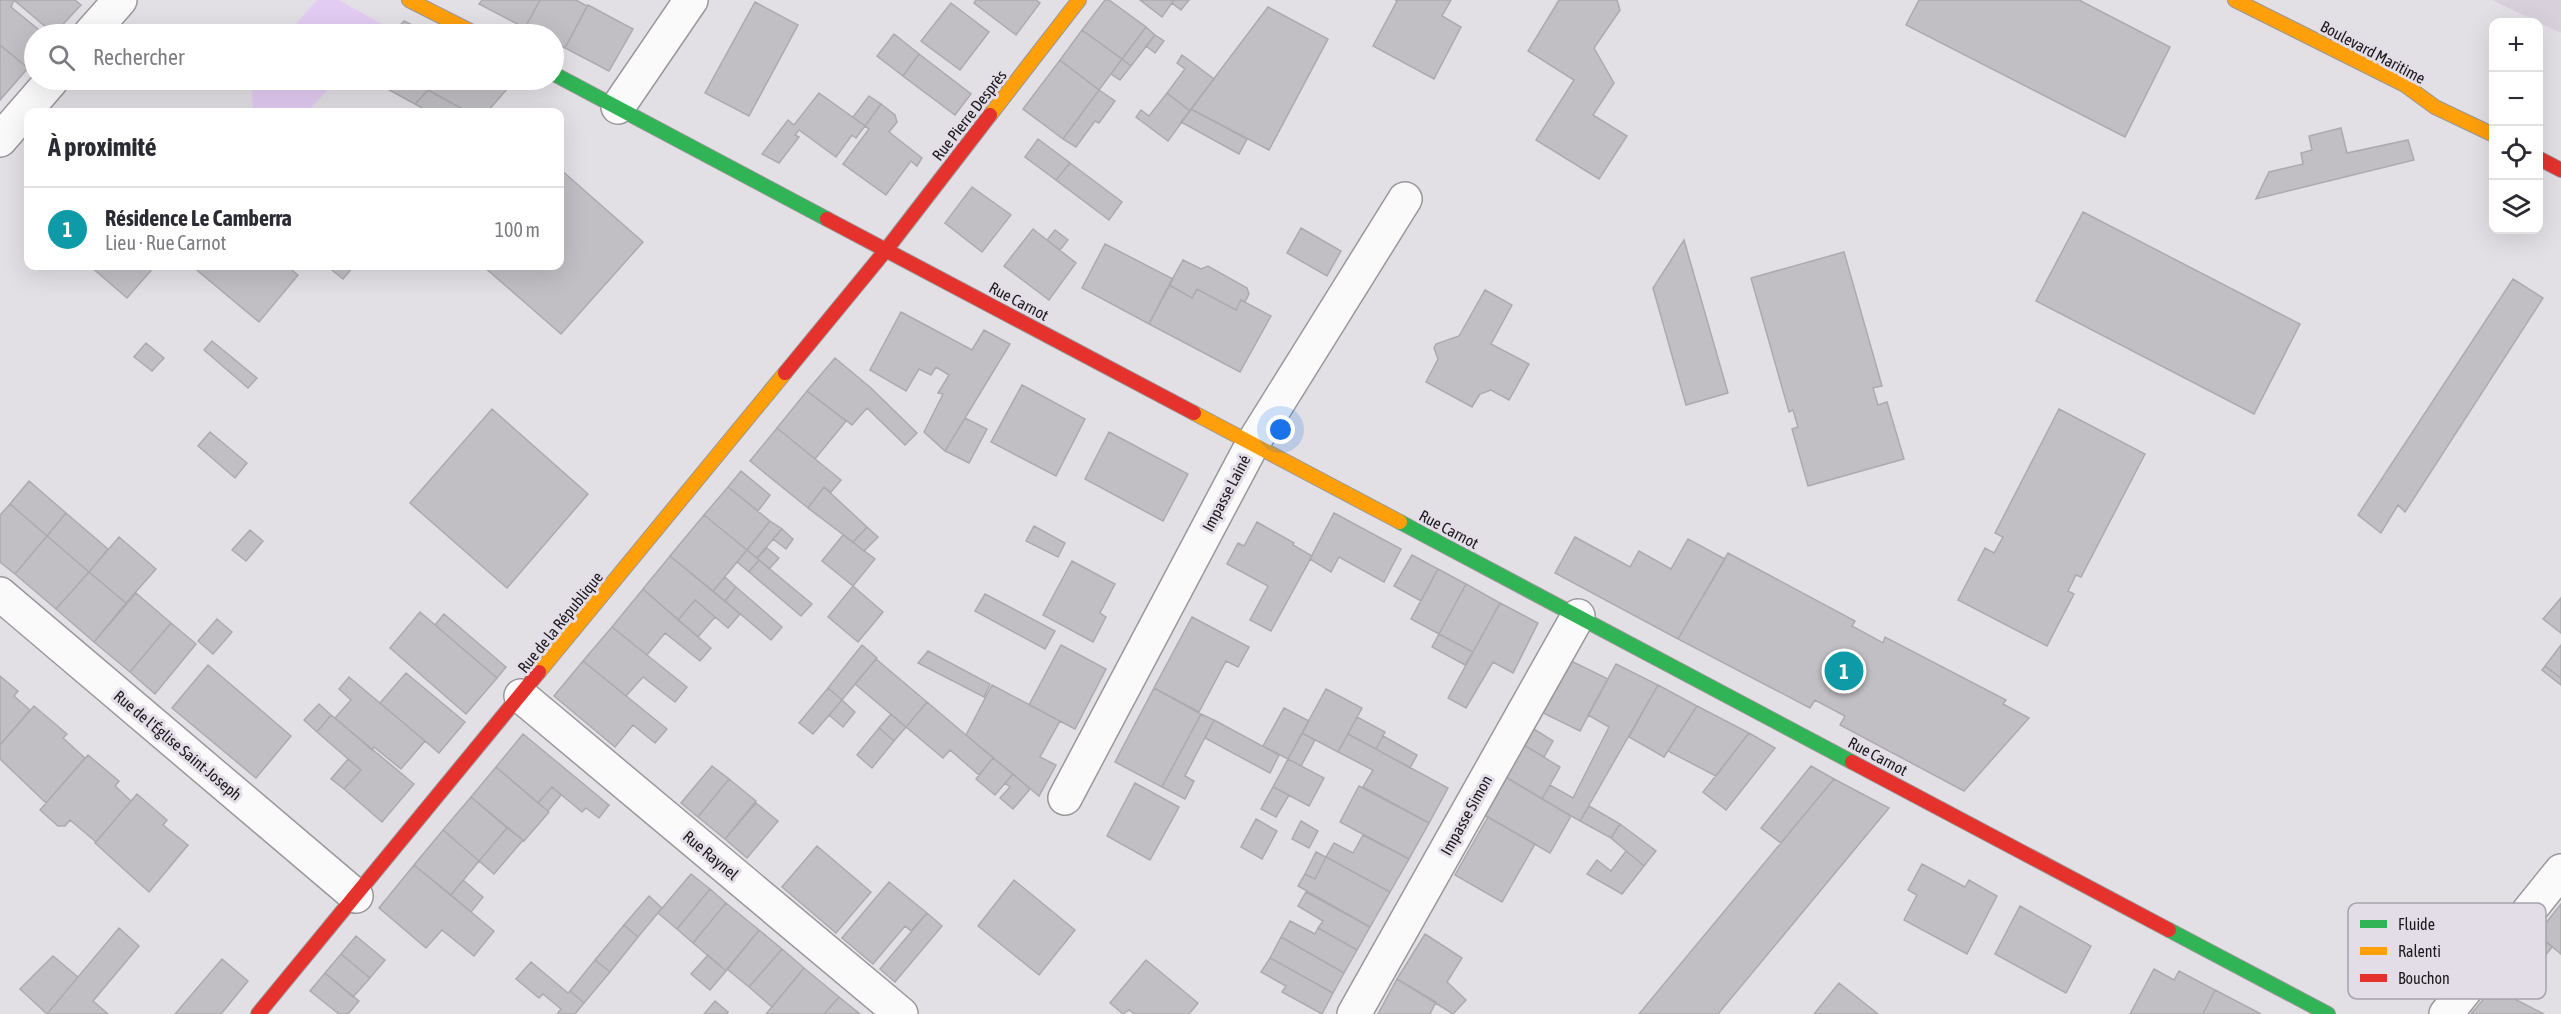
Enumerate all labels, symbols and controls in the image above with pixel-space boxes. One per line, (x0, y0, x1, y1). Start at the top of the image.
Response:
street label: Boulevard Maritime (2318, 17, 2428, 87)
map controls (2489, 18, 2543, 234)
button: + (2489, 18, 2543, 72)
search box (24, 24, 564, 90)
icon: search (45, 41, 78, 74)
text: Rechercher (93, 44, 184, 70)
street label: Rue Pierre Desprès (928, 66, 1011, 164)
button: − (2489, 72, 2543, 126)
button: locate (2489, 126, 2543, 180)
text: À proximité (48, 132, 156, 162)
button: layers (2489, 180, 2543, 234)
text: Résidence Le Camberra (105, 205, 292, 231)
text: 1 (63, 218, 72, 241)
text: 100 m (495, 218, 540, 241)
text: Lieu · Rue Carnot (105, 231, 226, 254)
street label: Rue Carnot (986, 278, 1052, 324)
your location (1266, 415, 1295, 444)
street label: Impasse Lainé (1198, 452, 1254, 535)
street label: Rue Carnot (1416, 506, 1482, 552)
street label: Rue de la République (514, 568, 607, 677)
pin: 1 (1824, 648, 1864, 694)
street label: Rue de l'Église Saint-Joseph (110, 686, 245, 804)
street label: Rue Carnot (1845, 733, 1911, 779)
street label: Impasse Simon (1437, 772, 1496, 859)
street label: Rue Raynel (679, 827, 743, 885)
legend (2348, 903, 2546, 999)
text: Fluide (2398, 915, 2435, 933)
text: Ralenti (2398, 942, 2441, 960)
text: Bouchon (2398, 969, 2450, 987)

